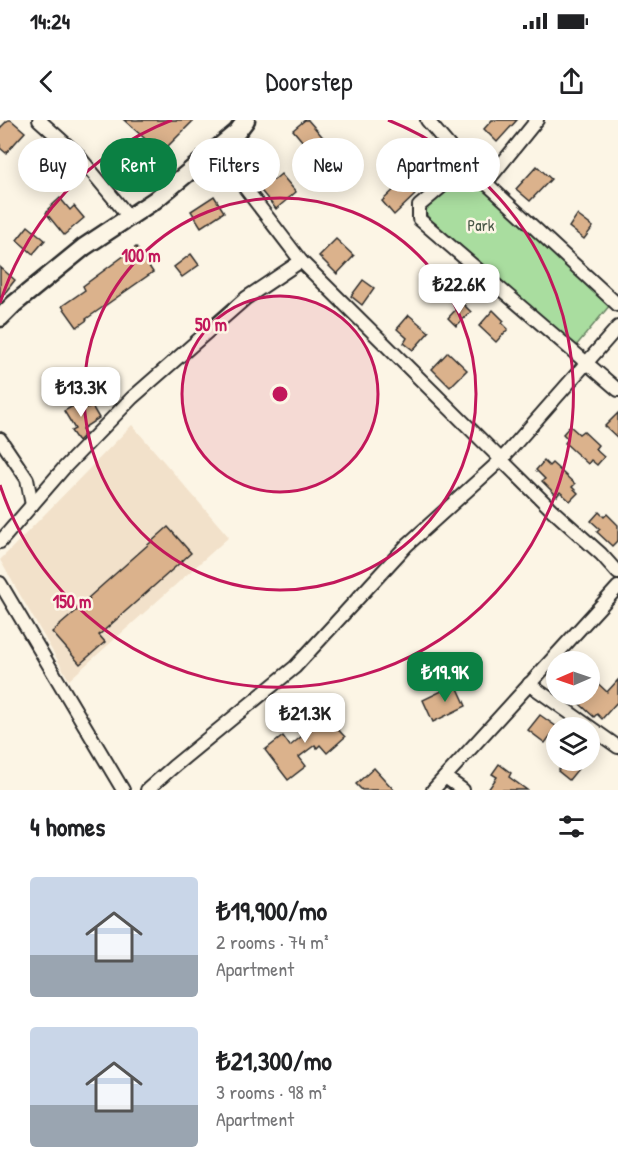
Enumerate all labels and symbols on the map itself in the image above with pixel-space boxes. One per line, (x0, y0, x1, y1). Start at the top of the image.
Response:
park label: Park (468, 214, 495, 236)
text: 100 m (121, 243, 161, 268)
pin: ₺22.6K (410, 264, 508, 315)
text: 50 m (195, 312, 227, 337)
pin: ₺13.3K (32, 367, 130, 418)
centre of rings (270, 384, 290, 404)
text: 150 m (53, 589, 91, 614)
north arrow (546, 651, 600, 705)
pin: ₺19.9K (396, 652, 494, 703)
pin: ₺21.3K (256, 693, 354, 744)

